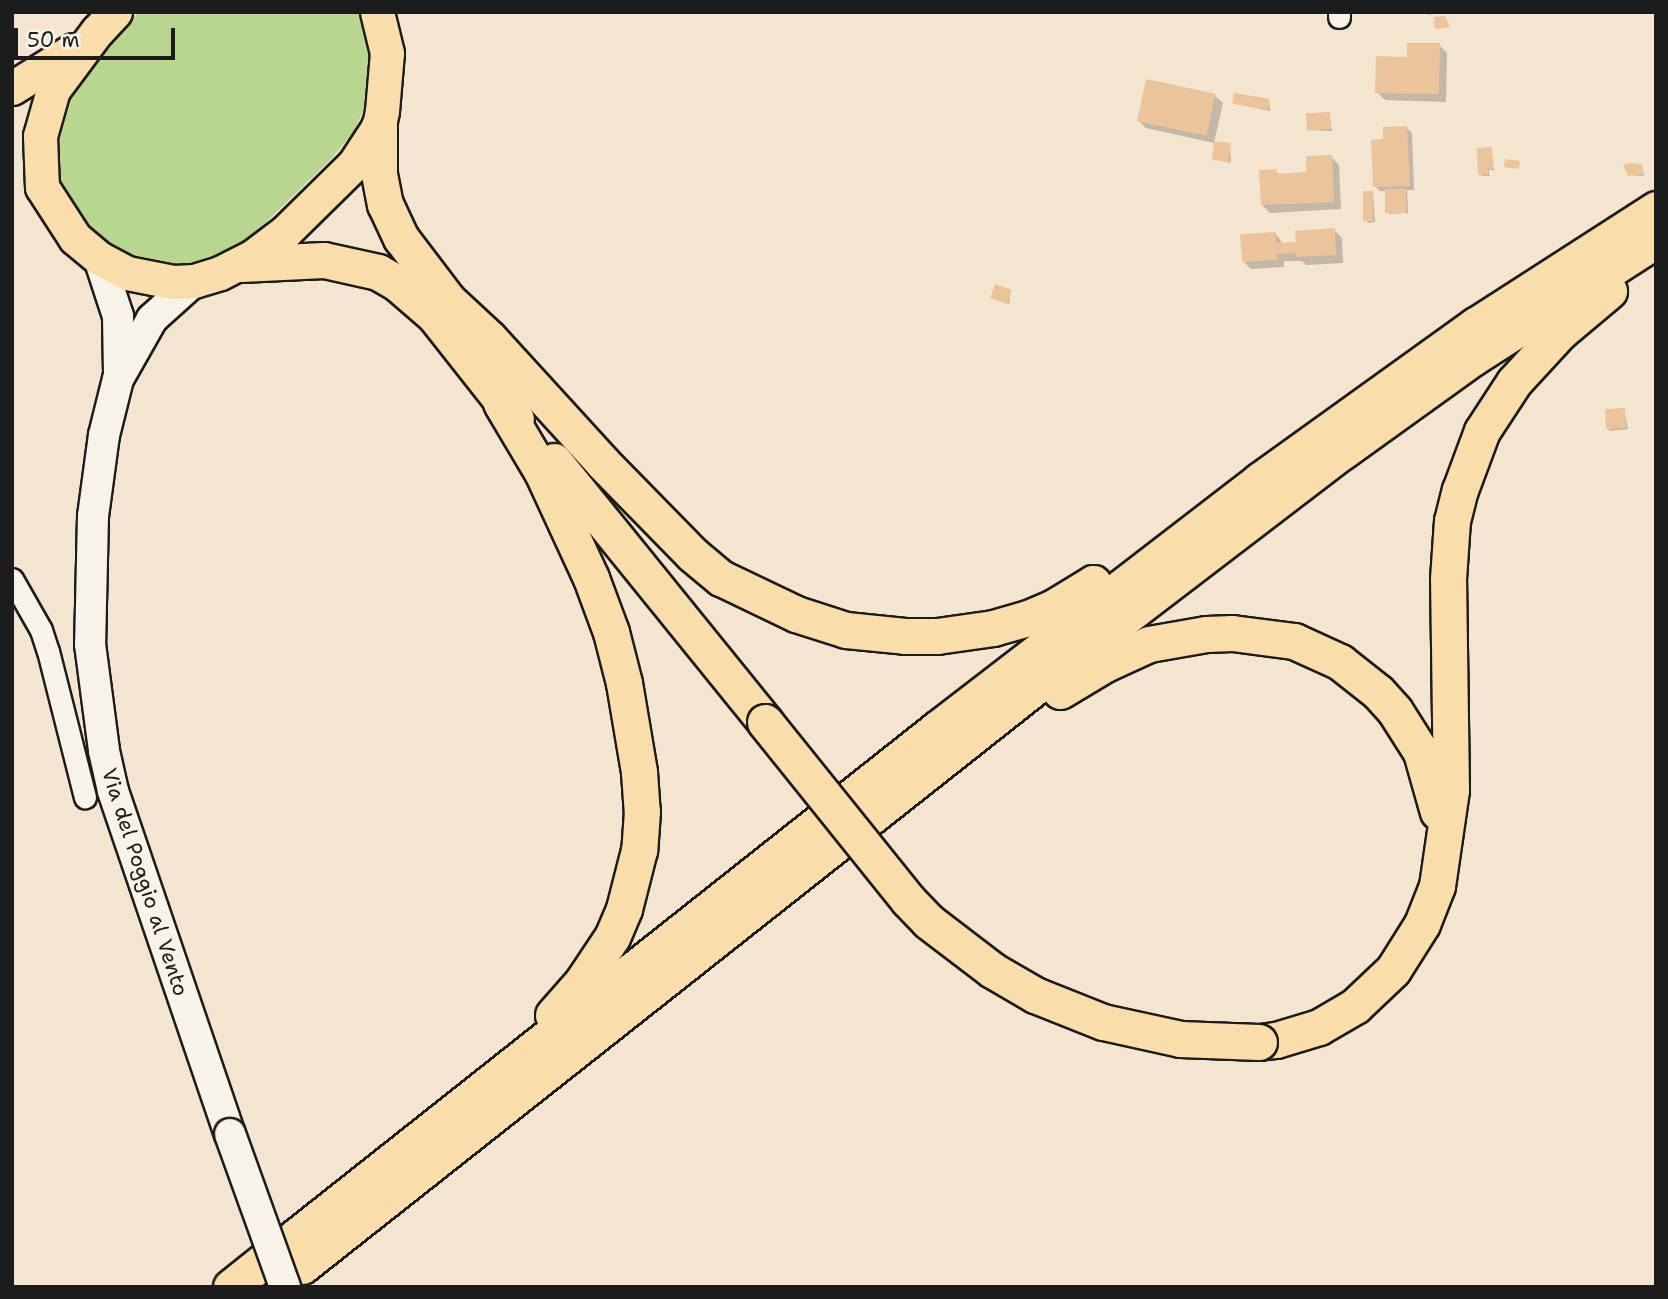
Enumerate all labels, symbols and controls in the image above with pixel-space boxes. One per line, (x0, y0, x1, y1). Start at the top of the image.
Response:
scale bar (18, 14, 178, 58)
text: 50 m (27, 26, 80, 54)
street label: Via del Poggio al Vento (96, 765, 194, 999)

